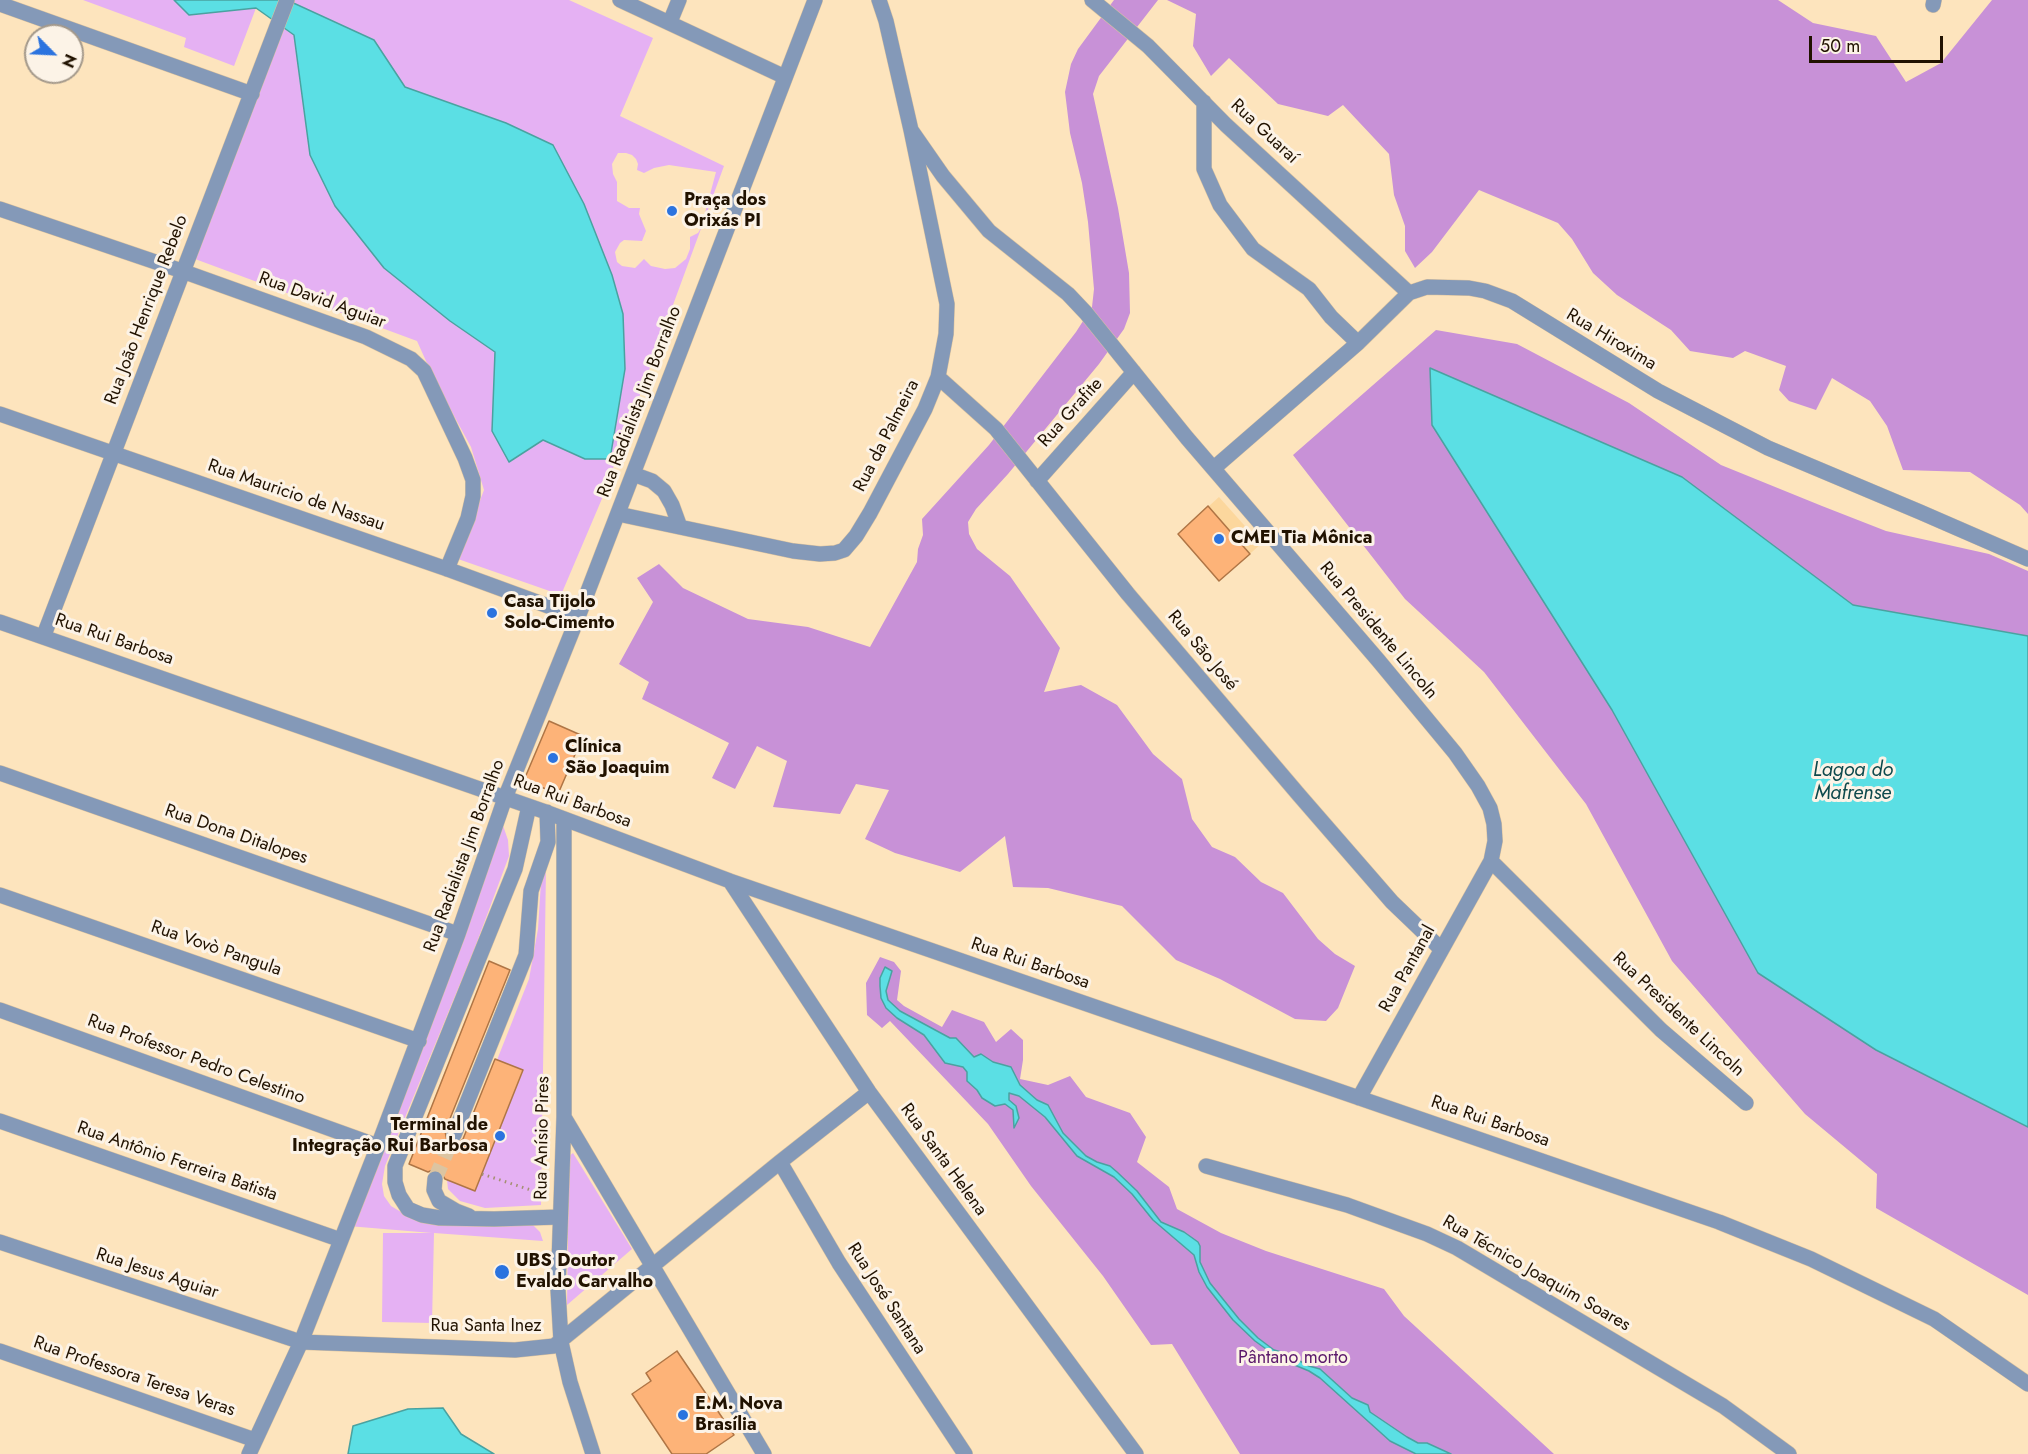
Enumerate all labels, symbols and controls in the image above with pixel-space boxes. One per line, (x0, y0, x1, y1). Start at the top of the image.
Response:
north arrow (24, 24, 84, 84)
scale bar (1812, 24, 1946, 62)
text: 50 m (1820, 33, 1860, 59)
text: N (56, 50, 82, 71)
street label: Rua Guaraí (1225, 95, 1303, 169)
place label: Praça dos Orixás PI (684, 190, 766, 232)
marker: Praça dos Orixás PI (665, 204, 679, 218)
street label: Rua João Henrique Rebelo (101, 212, 193, 408)
street label: Rua David Aguiar (255, 268, 389, 334)
street label: Rua Radialista Jim Borralho (594, 303, 686, 501)
street label: Rua Hiroxima (1562, 305, 1660, 375)
street label: Rua Grafite (1034, 374, 1108, 452)
street label: Rua da Palmeira (849, 376, 925, 496)
street label: Rua Mauricio de Nassau (205, 456, 387, 536)
place label: CMEI Tia Mônica (1231, 528, 1372, 550)
marker: CMEI Tia Mônica (1212, 532, 1226, 546)
street label: Rua Presidente Lincoln (1314, 558, 1442, 704)
place label: Casa Tijolo Solo-Cimento (504, 592, 615, 634)
marker: Casa Tijolo Solo-Cimento (485, 606, 499, 620)
street label: Rua São José (1162, 606, 1242, 696)
street label: Rua Rui Barbosa (52, 610, 176, 670)
place label: Clínica São Joaquim (565, 737, 670, 780)
marker: Clínica São Joaquim (546, 751, 560, 765)
street label: Rua Radialista Jim Borralho (420, 757, 510, 955)
water label: Lagoa do Mafrense (1813, 759, 1893, 806)
street label: Rua Rui Barbosa (510, 771, 634, 833)
street label: Rua Dona Ditalopes (162, 800, 310, 870)
street label: Rua Vovò Pangula (148, 917, 284, 981)
street label: Rua Pantanal (1375, 922, 1441, 1016)
street label: Rua Rui Barbosa (968, 934, 1092, 994)
street label: Rua Presidente Lincoln (1608, 948, 1748, 1082)
street label: Rua Professor Pedro Celestino (84, 1011, 308, 1109)
street label: Rua Anísio Pires (531, 1076, 555, 1200)
street label: Rua Rui Barbosa (1428, 1092, 1552, 1152)
street label: Rua Santa Helena (895, 1100, 991, 1220)
place label: Terminal de Integração Rui Barbosa (292, 1115, 488, 1158)
street label: Rua Antônio Ferreira Batista (74, 1118, 280, 1206)
marker: Terminal de Integração Rui Barbosa (493, 1129, 507, 1143)
street label: Rua Técnico Joaquim Soares (1438, 1211, 1634, 1337)
street label: Rua José Santana (842, 1239, 930, 1359)
street label: Rua Jesus Aguiar (93, 1244, 221, 1304)
place label: UBS Doutor Evaldo Carvalho (516, 1251, 653, 1294)
marker: UBS Doutor Evaldo Carvalho (493, 1263, 511, 1281)
street label: Rua Santa Inez (430, 1316, 542, 1338)
street label: Rua Professora Teresa Veras (30, 1332, 238, 1422)
park label: Pântano morto (1238, 1348, 1348, 1370)
place label: E.M. Nova Brasília (695, 1394, 783, 1436)
marker: E.M. Nova Brasília (676, 1408, 690, 1422)

